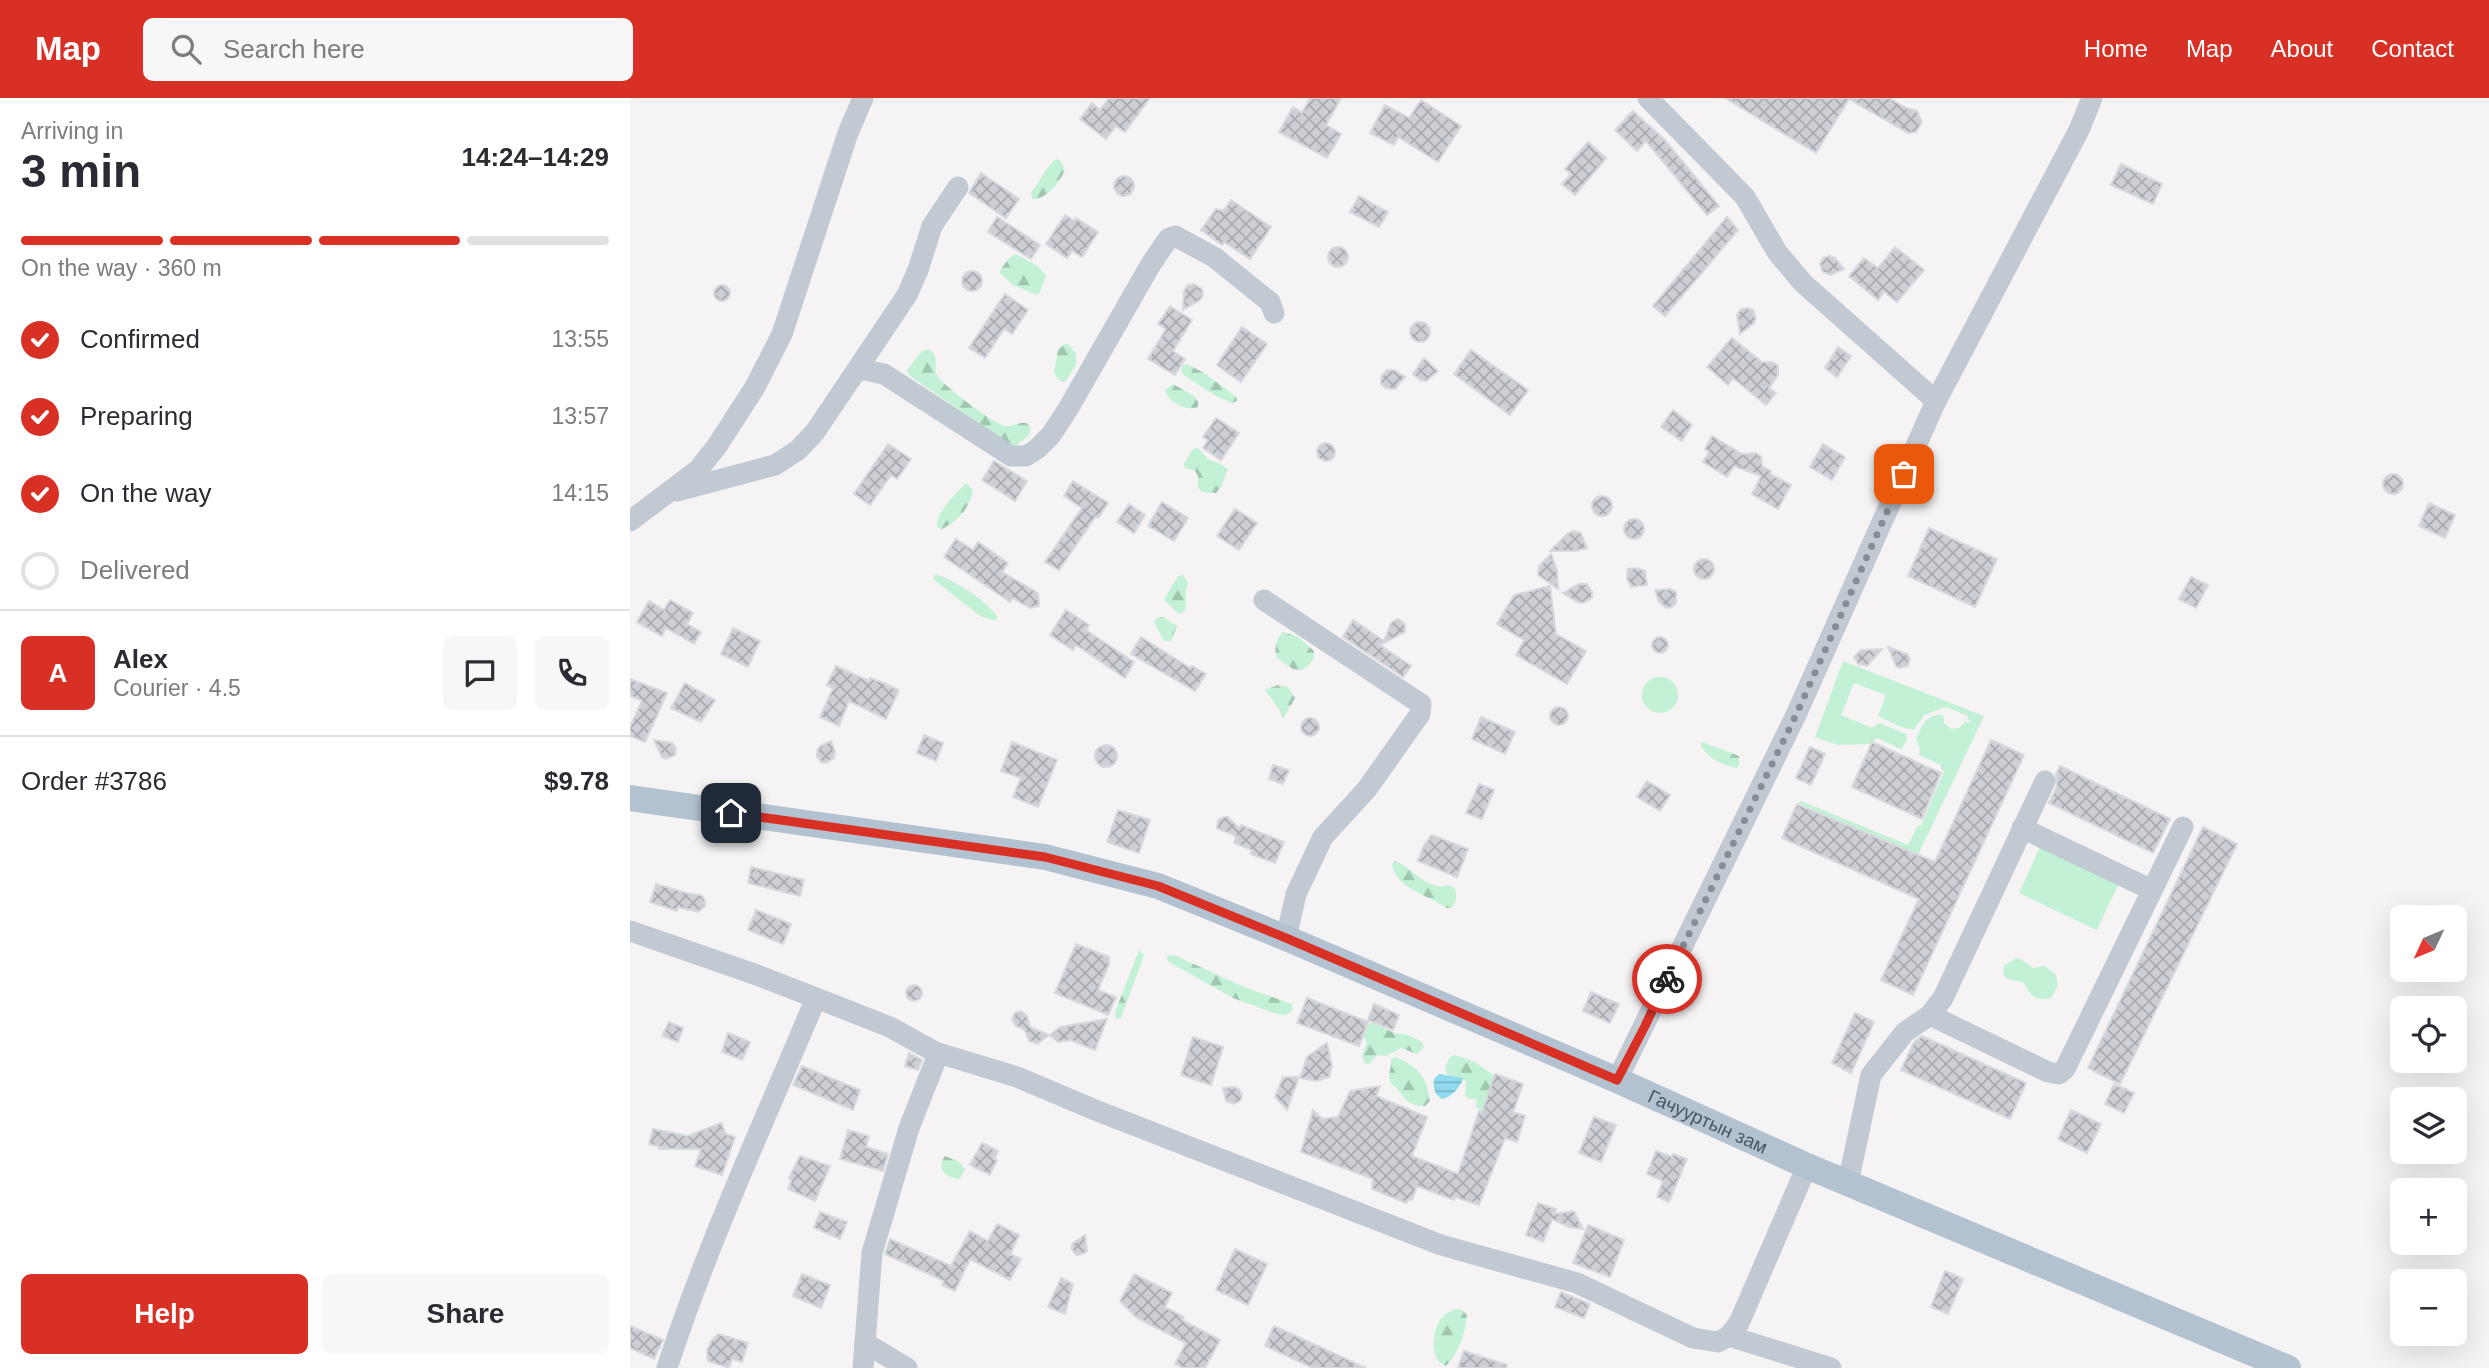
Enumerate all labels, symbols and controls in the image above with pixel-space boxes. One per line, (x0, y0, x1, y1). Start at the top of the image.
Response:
search box (143, 18, 633, 81)
text: Map (35, 30, 101, 67)
icon: search (167, 30, 205, 68)
text: Search here (223, 34, 365, 64)
text: Home (2084, 35, 2148, 62)
text: Map (2186, 35, 2233, 62)
text: About (2271, 35, 2333, 62)
text: Contact (2371, 35, 2454, 62)
text: Arriving in (21, 118, 123, 144)
text: 14:24–14:29 (462, 142, 609, 172)
text: 3 min (21, 145, 141, 197)
text: On the way · 360 m (21, 255, 222, 281)
icon: check (21, 321, 59, 359)
text: Confirmed (80, 324, 200, 354)
text: 13:55 (551, 326, 609, 352)
icon: check (21, 398, 59, 436)
text: Preparing (80, 401, 193, 431)
text: 13:57 (551, 403, 609, 429)
pin (1874, 444, 1934, 504)
icon: bag (1885, 455, 1923, 493)
icon: check (21, 475, 59, 513)
text: On the way (80, 478, 212, 508)
text: 14:15 (551, 480, 609, 506)
text: Delivered (80, 555, 190, 585)
button: chat (443, 636, 517, 710)
button: phone (535, 636, 609, 710)
text: Alex (113, 644, 168, 674)
text: A (49, 658, 67, 688)
text: Courier · 4.5 (113, 675, 241, 701)
text: Order #3786 (21, 766, 167, 796)
text: $9.78 (544, 766, 609, 796)
pin (701, 783, 761, 843)
icon: home (712, 794, 750, 832)
north arrow (2390, 905, 2468, 982)
map controls (2390, 905, 2467, 1346)
courier (1632, 944, 1702, 1014)
icon: bike (1648, 960, 1686, 998)
button: locate (2390, 996, 2467, 1073)
street label: Гачууртын зам (1645, 1085, 1771, 1157)
button: layers (2390, 1087, 2467, 1164)
button: + (2390, 1178, 2467, 1255)
button: − (2390, 1269, 2467, 1346)
button: Help (21, 1274, 308, 1354)
button: Share (322, 1274, 609, 1354)

